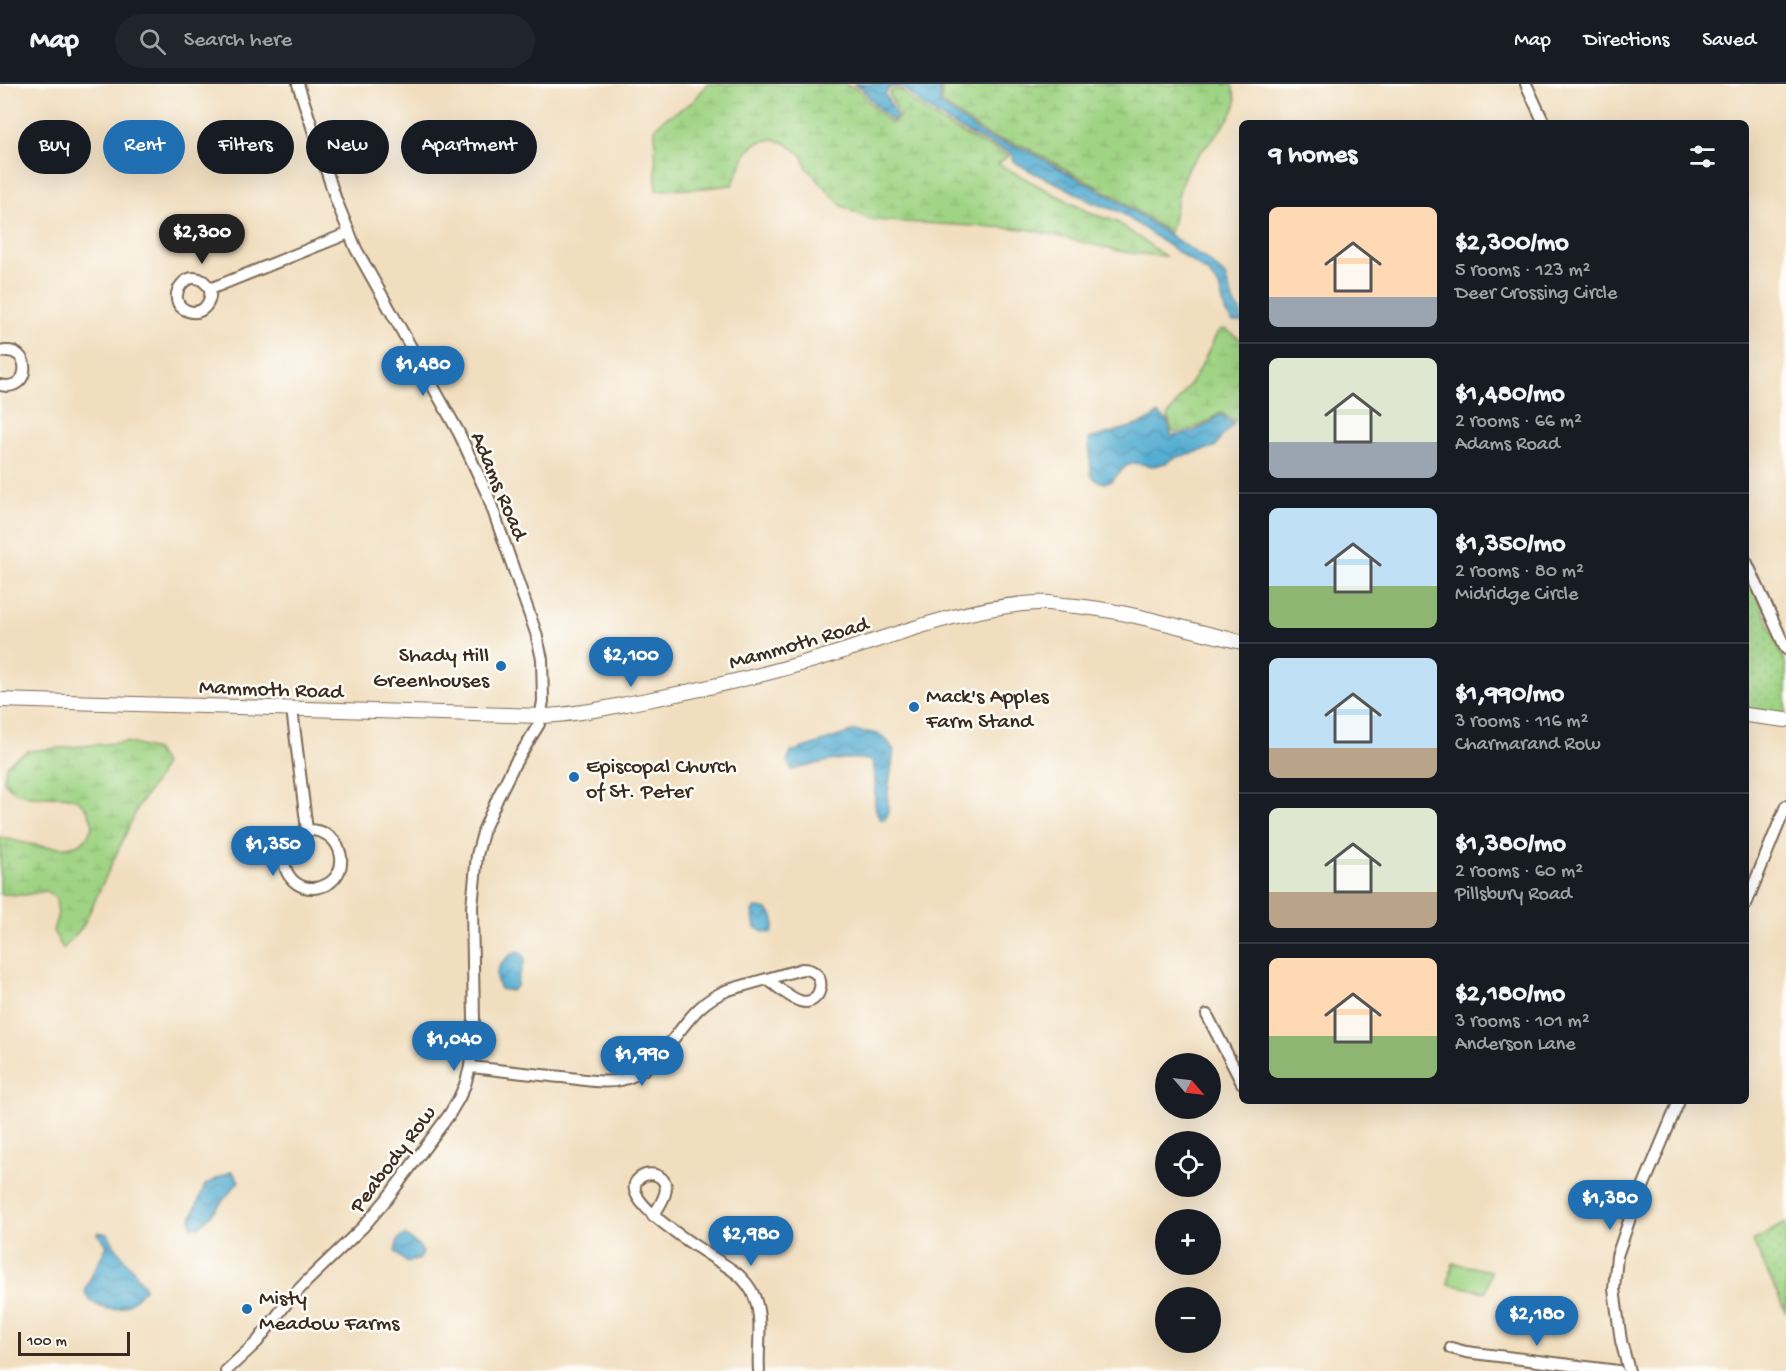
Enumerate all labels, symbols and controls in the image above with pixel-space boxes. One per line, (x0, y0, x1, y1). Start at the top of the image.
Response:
search box (115, 14, 535, 68)
text: Map (30, 25, 79, 58)
icon: search (136, 25, 169, 58)
text: Search here (184, 28, 292, 54)
text: Map (1514, 29, 1551, 54)
text: Directions (1584, 29, 1669, 54)
text: Saved (1702, 29, 1756, 54)
chip: Buy (18, 120, 91, 174)
chip: Rent (103, 120, 185, 174)
chip: Filters (197, 120, 294, 174)
chip: New (306, 120, 389, 174)
chip: Apartment (401, 120, 537, 174)
icon: filters (1686, 140, 1719, 173)
text: 9 homes (1269, 141, 1357, 172)
pin: $2,300 (153, 214, 251, 265)
text: $2,300 (173, 222, 231, 245)
text: $2,300/mo (1455, 229, 1569, 260)
icon: home (1317, 231, 1389, 303)
text: 5 rooms · 123 m² (1455, 260, 1591, 283)
text: Deer Crossing Circle (1455, 283, 1617, 306)
pin: $1,480 (374, 346, 472, 397)
text: $1,480 (395, 354, 451, 377)
text: $1,480/mo (1455, 380, 1565, 411)
icon: home (1317, 382, 1389, 454)
text: 2 rooms · 66 m² (1455, 411, 1582, 434)
street label: Adams Road (463, 429, 533, 547)
text: Adams Road (1455, 434, 1560, 457)
text: $1,350/mo (1455, 530, 1565, 561)
icon: home (1317, 532, 1389, 604)
text: 2 rooms · 80 m² (1455, 561, 1584, 584)
text: Midridge Circle (1455, 584, 1578, 607)
street label: Mammoth Road (726, 612, 874, 677)
pin: $2,100 (582, 637, 680, 688)
place label: Shady Hill Greenhouses (373, 644, 490, 695)
text: $2,100 (603, 645, 659, 668)
marker: Shady Hill Greenhouses (494, 659, 508, 673)
street label: Mammoth Road (198, 675, 345, 707)
text: $1,990/mo (1455, 680, 1564, 711)
icon: home (1317, 682, 1389, 754)
place label: Mack's Apples Farm Stand (925, 685, 1049, 736)
marker: Mack's Apples Farm Stand (907, 700, 921, 714)
text: 3 rooms · 116 m² (1455, 711, 1588, 734)
text: Charmarand Row (1455, 734, 1601, 757)
place label: Episcopal Church of St. Peter (586, 755, 737, 806)
marker: Episcopal Church of St. Peter (567, 770, 581, 784)
pin: $1,350 (224, 826, 322, 877)
text: $1,380/mo (1455, 830, 1566, 861)
icon: home (1317, 832, 1389, 904)
text: $1,350 (245, 834, 301, 857)
text: 2 rooms · 60 m² (1455, 861, 1583, 884)
text: Pillsbury Road (1455, 884, 1572, 907)
text: $2,180/mo (1455, 980, 1565, 1011)
icon: home (1317, 982, 1389, 1054)
text: 3 rooms · 101 m² (1455, 1011, 1590, 1034)
pin: $1,040 (405, 1021, 503, 1072)
text: $1,040 (426, 1029, 482, 1052)
text: Anderson Lane (1455, 1034, 1576, 1057)
pin: $1,990 (593, 1036, 691, 1087)
text: $1,990 (615, 1044, 669, 1067)
north arrow (1155, 1053, 1221, 1119)
map controls (1155, 1053, 1221, 1353)
street label: Peabody Row (345, 1102, 443, 1220)
button: locate (1155, 1131, 1221, 1197)
pin: $1,380 (1561, 1180, 1659, 1231)
text: $1,380 (1582, 1188, 1638, 1211)
button: + (1155, 1209, 1221, 1275)
pin: $2,980 (702, 1216, 800, 1267)
text: $2,980 (722, 1224, 780, 1247)
place label: Misty Meadow Farms (259, 1287, 400, 1338)
button: − (1155, 1287, 1221, 1353)
pin: $2,180 (1488, 1296, 1586, 1347)
marker: Misty Meadow Farms (240, 1302, 254, 1316)
text: $2,180 (1509, 1304, 1565, 1327)
scale bar (18, 1329, 130, 1356)
text: 100 m (27, 1333, 67, 1352)

